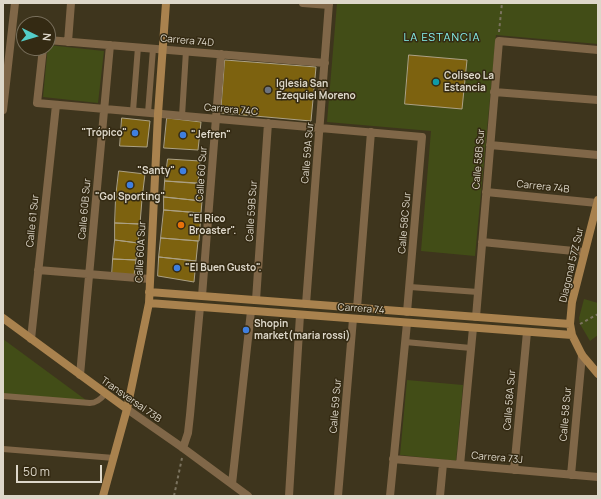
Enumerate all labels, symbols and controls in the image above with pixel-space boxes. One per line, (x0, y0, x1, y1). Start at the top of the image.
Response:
north arrow (16, 16, 56, 56)
district label: LA ESTANCIA (404, 31, 480, 45)
text: N (40, 32, 55, 42)
street label: Carrera 74D (160, 33, 214, 49)
place label: Coliseo La Estancia (444, 70, 494, 94)
marker: Coliseo La Estancia (431, 77, 441, 87)
place label: Iglesia San Ezequiel Moreno (276, 78, 356, 102)
marker: Iglesia San Ezequiel Moreno (263, 85, 273, 95)
street label: Carrera 74C (203, 102, 259, 118)
street label: Calle 59A Sur (299, 122, 317, 184)
place label: "Trópico" (82, 127, 127, 139)
marker: "Trópico" (130, 128, 140, 138)
street label: Calle 58B Sur (470, 128, 488, 190)
place label: "Jefren" (191, 129, 231, 141)
marker: "Jefren" (178, 130, 188, 140)
street label: Calle 60 Sur (194, 146, 210, 202)
place label: "Santy" (137, 165, 175, 177)
marker: "Santy" (178, 166, 188, 176)
street label: Calle 60B Sur (76, 178, 94, 240)
street label: Carrera 74B (516, 178, 570, 196)
marker: "Gol Sporting" (125, 180, 135, 190)
street label: Calle 59B Sur (244, 180, 260, 242)
place label: "Gol Sporting" (95, 191, 165, 203)
street label: Calle 58C Sur (396, 192, 414, 254)
street label: Calle 61 Sur (24, 194, 42, 248)
place label: "El Rico Broaster". (189, 213, 236, 236)
marker: "El Rico Broaster". (176, 220, 186, 230)
street label: Calle 60A Sur (133, 221, 149, 283)
street label: Diagonal 57Z Sur (558, 226, 586, 304)
place label: "El Buen Gusto". (185, 262, 262, 274)
marker: "El Buen Gusto". (172, 263, 182, 273)
street label: Carrera 74 (337, 301, 385, 317)
place label: Shopin market(maria rossi) (254, 318, 350, 342)
marker: Shopin market(maria rossi) (241, 325, 251, 335)
street label: Calle 58A Sur (501, 369, 519, 431)
street label: Transversal 73B (98, 375, 164, 425)
street label: Calle 59 Sur (328, 378, 344, 434)
street label: Calle 58 Sur (558, 386, 574, 442)
street label: Carrera 73J (471, 450, 523, 466)
scale bar (18, 457, 104, 483)
text: 50 m (23, 463, 50, 480)

